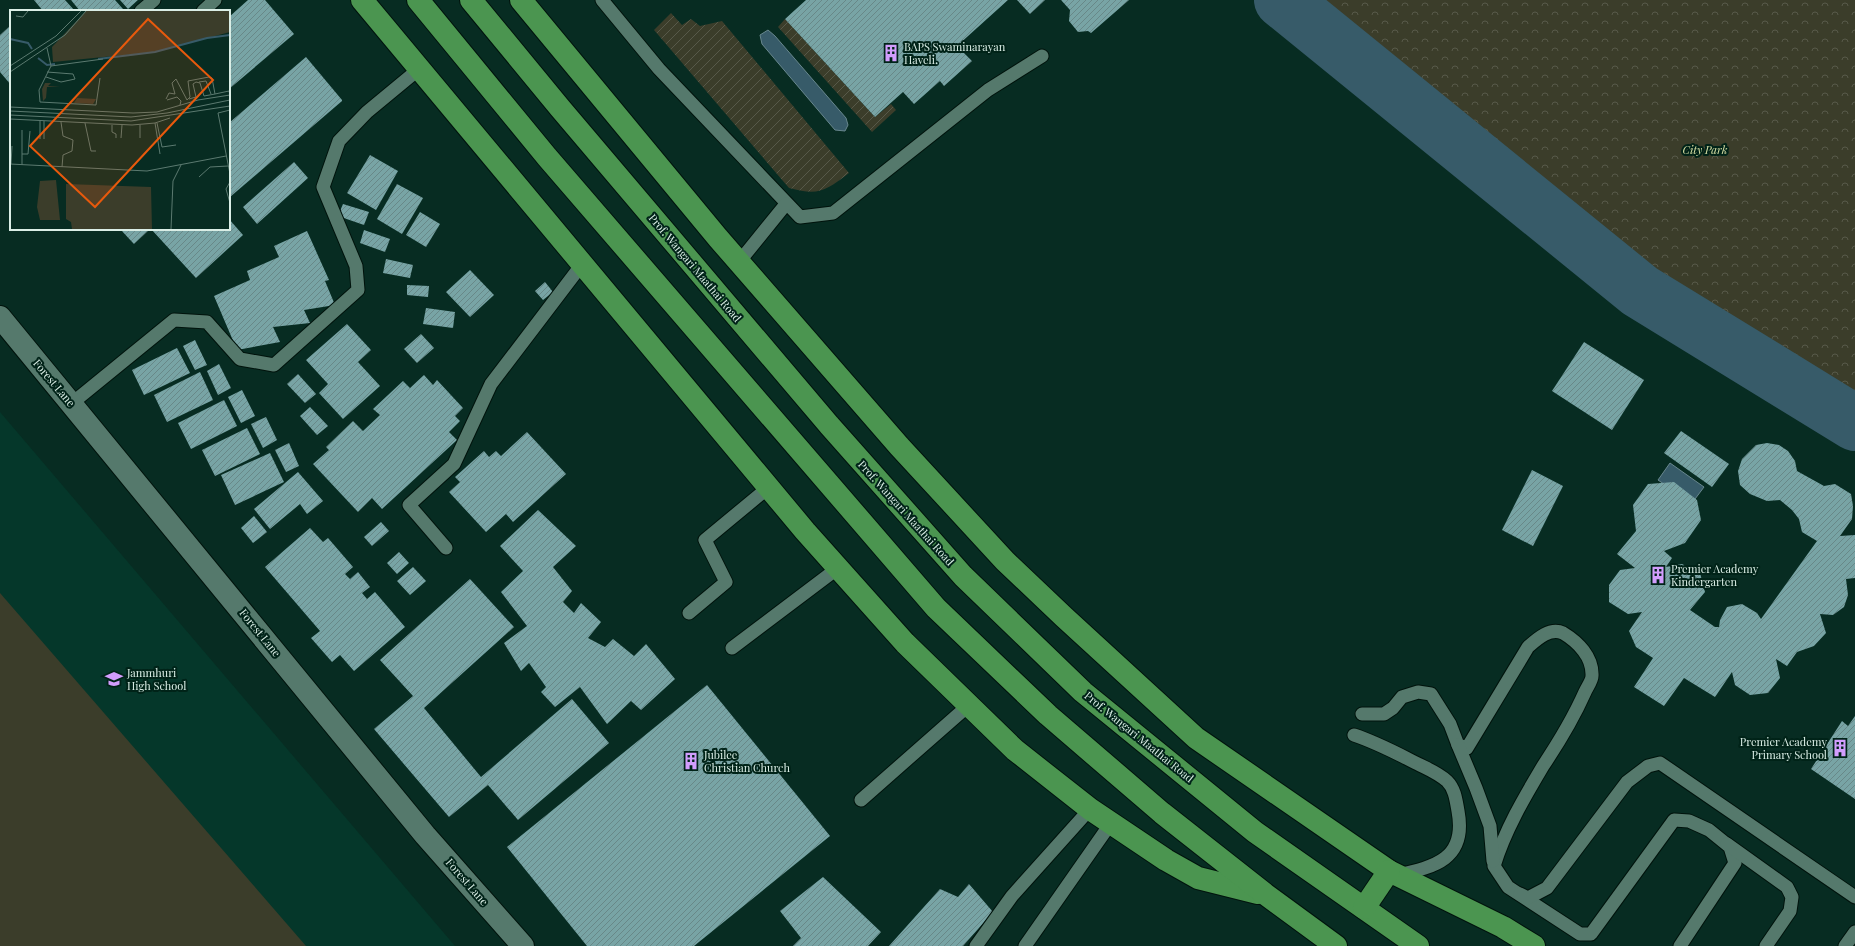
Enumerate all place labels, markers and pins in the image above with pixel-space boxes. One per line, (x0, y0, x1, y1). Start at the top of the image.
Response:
place label: BAPS Swaminarayan Haveli. (904, 39, 1006, 67)
building icon: BAPS Swaminarayan Haveli. (881, 43, 901, 63)
place label: Premier Academy Kindergarten (1671, 561, 1759, 589)
building icon: Premier Academy Kindergarten (1648, 565, 1668, 585)
place label: Jammhuri High School (126, 665, 186, 693)
school or university icon: Jammhuri High School (104, 669, 124, 689)
place label: Premier Academy Primary School (1740, 734, 1827, 762)
building icon: Premier Academy Primary School (1830, 738, 1850, 758)
place label: Jubilee Christian Church (703, 747, 790, 775)
building icon: Jubilee Christian Church (681, 751, 701, 771)

